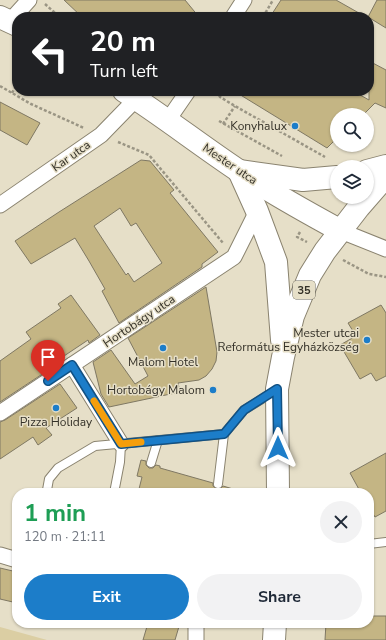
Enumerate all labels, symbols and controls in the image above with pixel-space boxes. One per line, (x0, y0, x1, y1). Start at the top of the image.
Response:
text: 20 m (90, 23, 156, 61)
icon: left (24, 28, 76, 80)
text: Turn left (90, 59, 158, 83)
map controls (330, 108, 374, 204)
button: search (330, 108, 374, 152)
place label: Konyhalux (230, 118, 288, 134)
marker: Konyhalux (290, 121, 300, 131)
street label: Kar utca (48, 137, 94, 175)
street label: Mester utca (199, 140, 261, 188)
button: layers (330, 160, 374, 204)
road number: 35 (293, 281, 315, 299)
street label: Hortobágy utca (100, 291, 178, 351)
place label: Mester utcai Református Egyházközség (218, 325, 359, 355)
marker: Mester utcai Református Egyházközség (362, 335, 372, 345)
pin (31, 340, 65, 381)
marker: Malom Hotel (158, 343, 168, 353)
icon: arrive (37, 346, 59, 368)
place label: Malom Hotel (128, 354, 198, 370)
place label: Hortobágy Malom (107, 382, 205, 398)
marker: Hortobágy Malom (208, 385, 218, 395)
marker: Pizza Holiday (51, 403, 61, 413)
place label: Pizza Holiday (20, 414, 93, 430)
position arrow (257, 427, 299, 469)
text: 1 min (24, 497, 86, 529)
button: close (320, 501, 362, 543)
text: 120 m · 21:11 (24, 528, 106, 546)
button: Exit (24, 574, 189, 620)
button: Share (197, 574, 362, 620)

